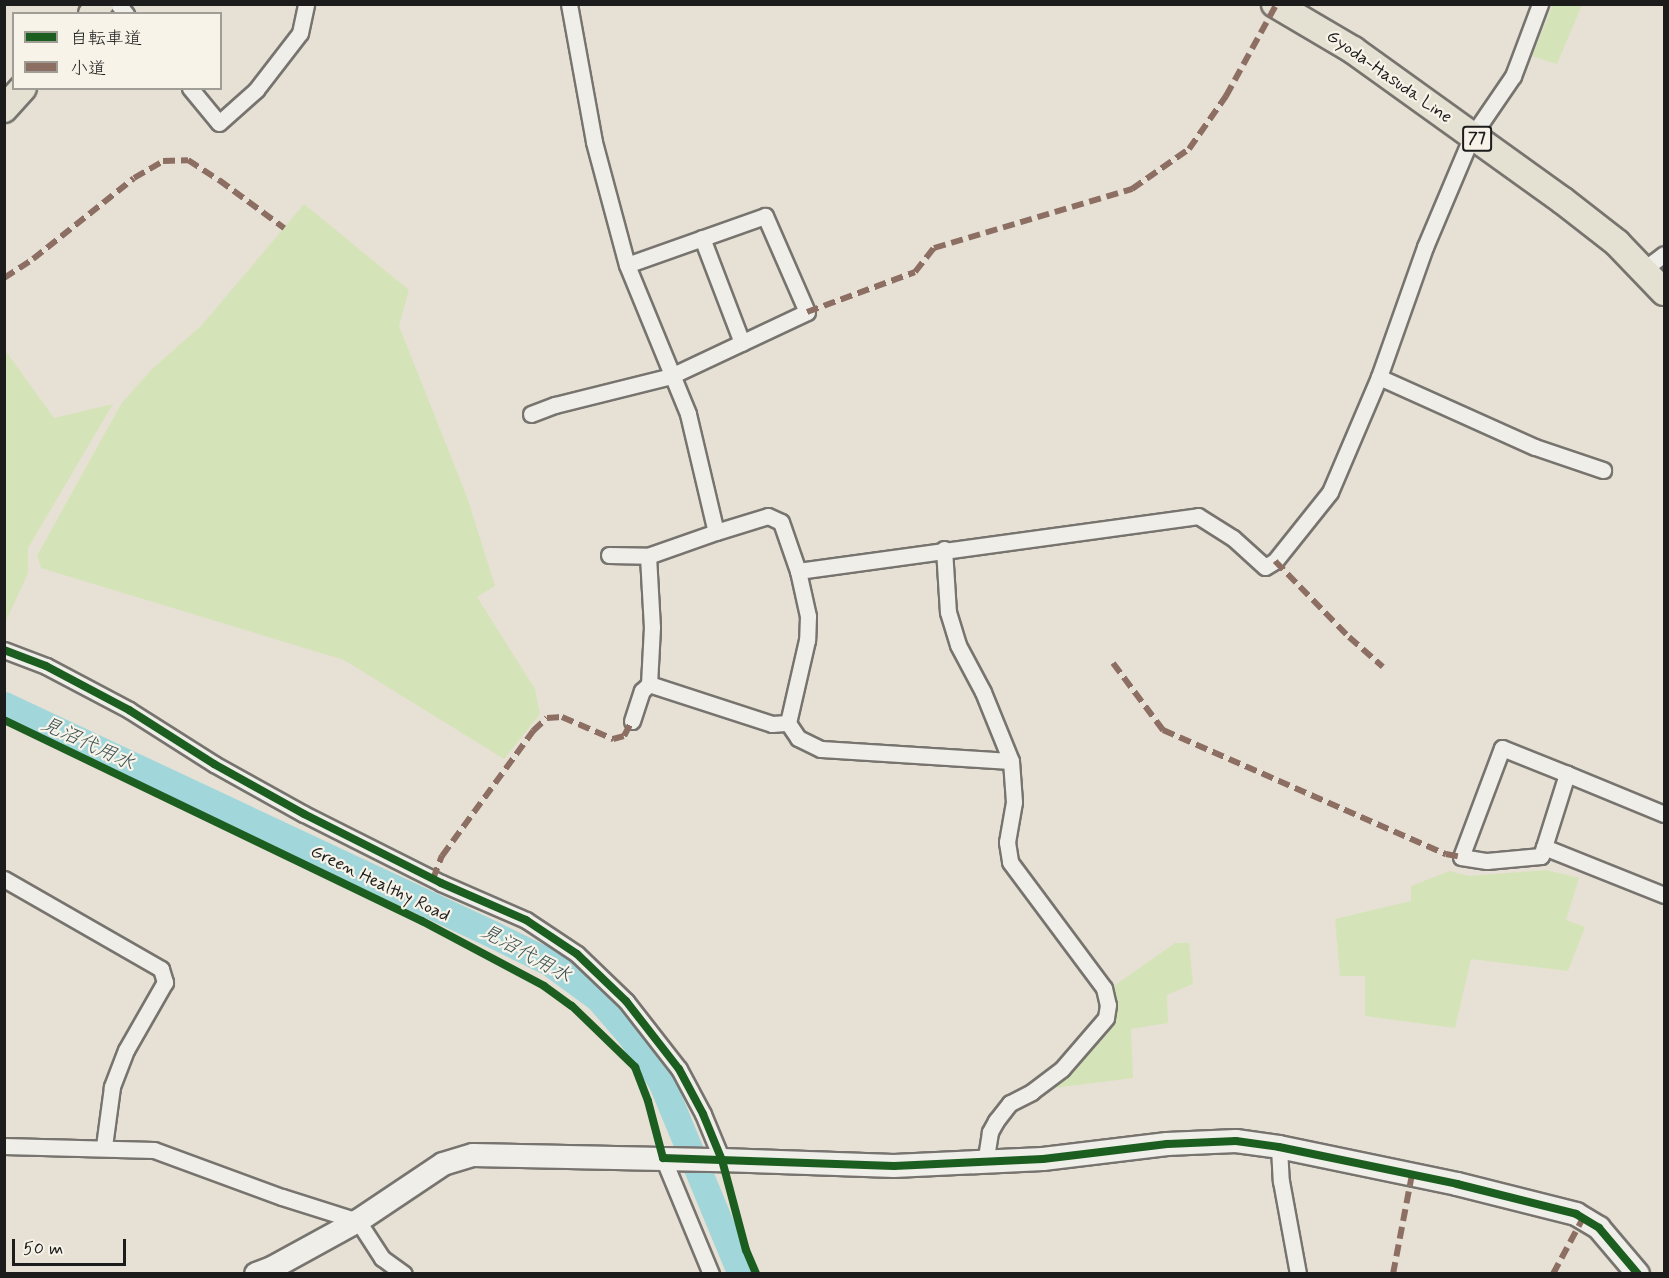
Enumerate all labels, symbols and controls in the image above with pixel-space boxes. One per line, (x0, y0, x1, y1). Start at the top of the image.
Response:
legend (12, 12, 222, 90)
street label: Gyoda-Hasuda Line (1322, 25, 1456, 129)
text: 自転車道 (70, 27, 142, 51)
text: 小道 (70, 57, 106, 81)
road number: 77 (1462, 126, 1492, 152)
water label: 見沼代用水 (38, 712, 138, 776)
street label: Green Healthy Road (307, 841, 453, 927)
water label: 見沼代用水 (476, 919, 576, 989)
scale bar (15, 1227, 129, 1265)
text: 50 m (23, 1237, 63, 1261)

